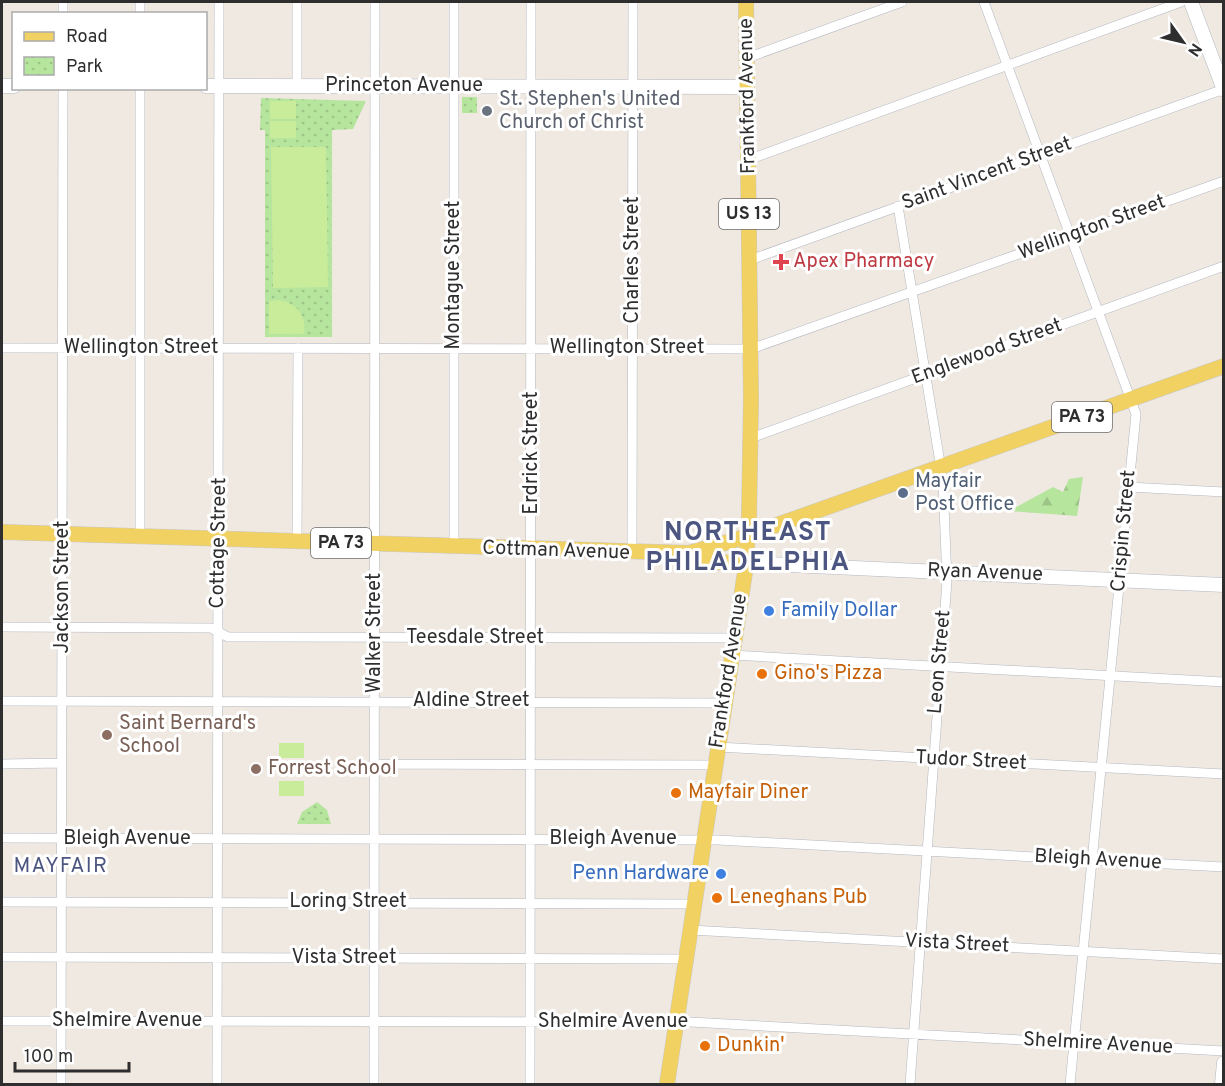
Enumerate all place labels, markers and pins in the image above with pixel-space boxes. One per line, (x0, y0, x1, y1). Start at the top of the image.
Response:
place label: St. Stephen's United Church of Christ (499, 87, 681, 136)
marker: St. Stephen's United Church of Christ (480, 104, 494, 118)
place label: Apex Pharmacy (793, 249, 934, 275)
marker: Apex Pharmacy (774, 255, 788, 269)
place label: Mayfair Post Office (915, 469, 1014, 518)
marker: Mayfair Post Office (896, 486, 910, 500)
place label: Family Dollar (781, 598, 898, 624)
marker: Family Dollar (762, 604, 776, 618)
place label: Gino's Pizza (774, 661, 882, 687)
marker: Gino's Pizza (755, 667, 769, 681)
place label: Saint Bernard's School (119, 711, 256, 760)
marker: Saint Bernard's School (100, 728, 114, 742)
place label: Forrest School (268, 756, 397, 782)
marker: Forrest School (249, 762, 263, 776)
place label: Mayfair Diner (688, 780, 808, 806)
marker: Mayfair Diner (669, 786, 683, 800)
place label: Penn Hardware (572, 861, 709, 887)
marker: Penn Hardware (714, 867, 728, 881)
place label: Leneghans Pub (729, 885, 867, 911)
marker: Leneghans Pub (710, 891, 724, 905)
place label: Dunkin' (717, 1033, 785, 1059)
marker: Dunkin' (698, 1039, 712, 1053)

